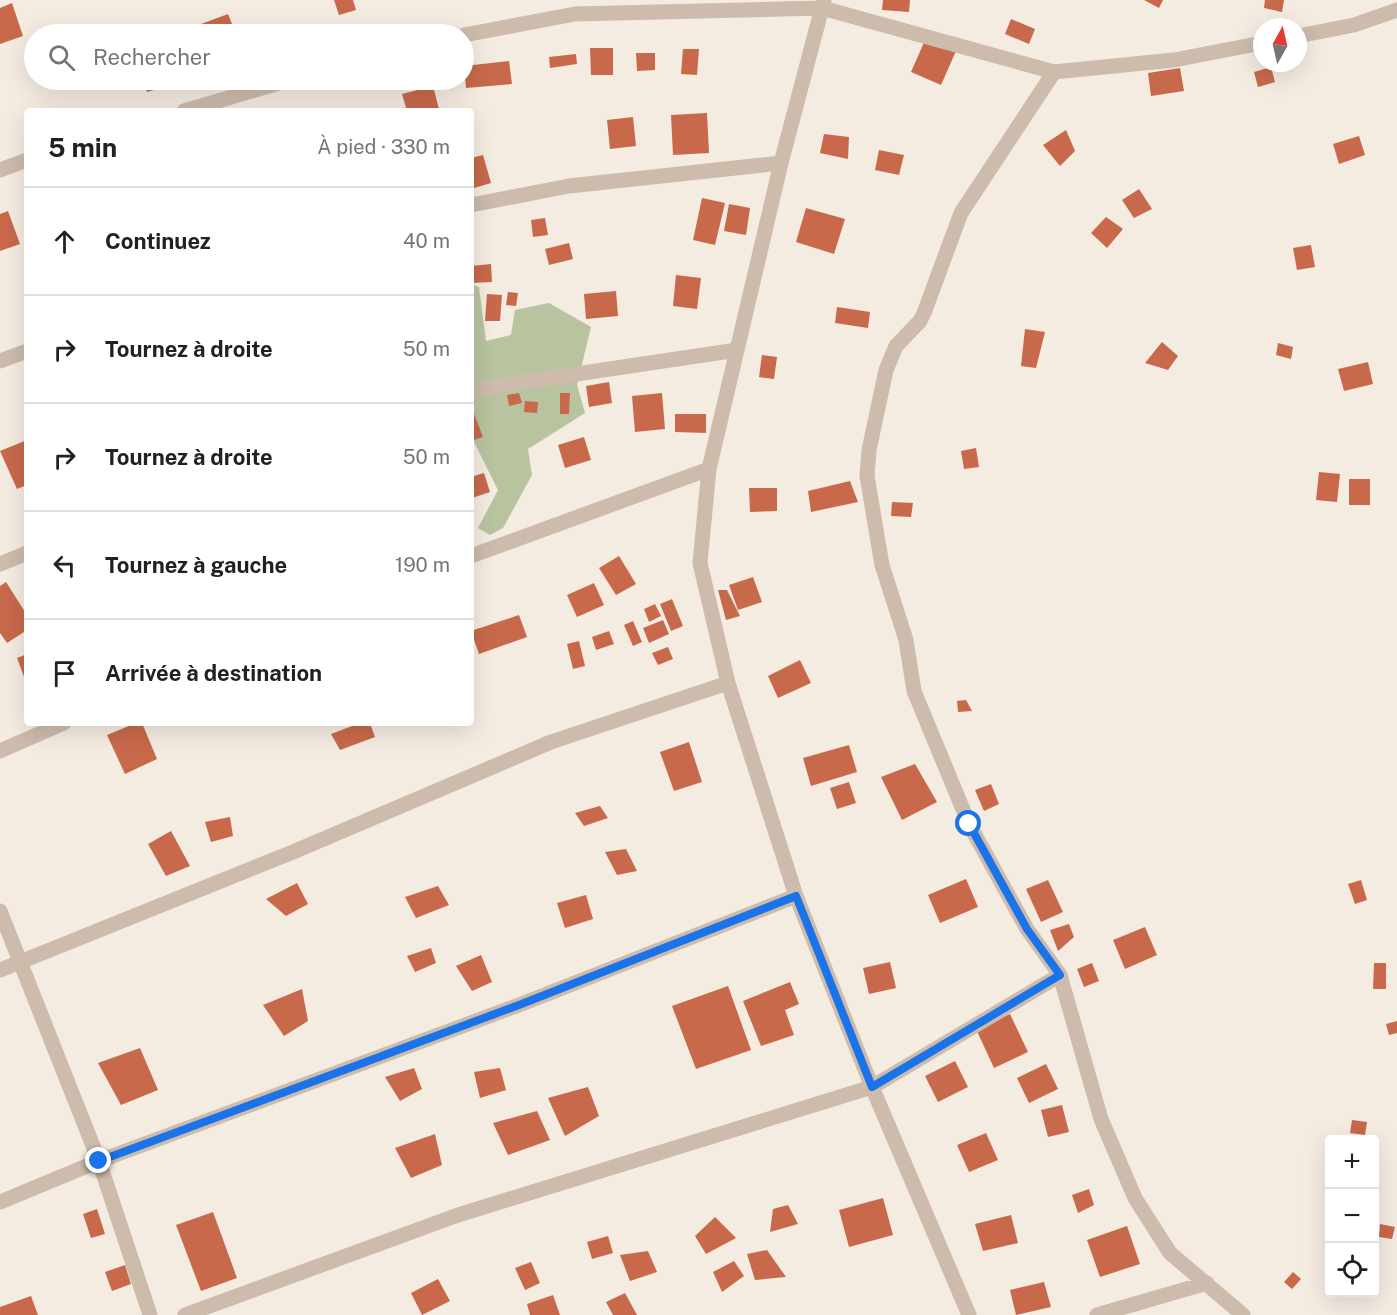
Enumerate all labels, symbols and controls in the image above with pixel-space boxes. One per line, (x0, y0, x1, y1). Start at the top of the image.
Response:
north arrow (1253, 18, 1307, 72)
search box (24, 24, 474, 90)
icon: search (45, 41, 78, 74)
text: Rechercher (93, 44, 211, 70)
text: 5 min (48, 132, 117, 163)
text: À pied · 330 m (317, 135, 450, 159)
icon: ahead (48, 225, 81, 258)
text: Continuez (105, 228, 211, 254)
text: 40 m (403, 229, 450, 253)
icon: right (48, 333, 81, 366)
text: Tournez à droite (105, 336, 273, 362)
text: 50 m (403, 337, 450, 361)
icon: right (48, 441, 81, 474)
text: Tournez à droite (105, 444, 273, 470)
text: 50 m (403, 445, 450, 469)
icon: left (48, 549, 81, 582)
text: Tournez à gauche (105, 552, 287, 578)
text: 190 m (395, 553, 450, 577)
icon: arrive (48, 657, 81, 690)
text: Arrivée à destination (105, 660, 322, 686)
route start (955, 810, 981, 836)
map controls (1325, 1135, 1379, 1297)
button: + (1325, 1135, 1379, 1189)
route end (85, 1147, 111, 1173)
button: − (1325, 1189, 1379, 1243)
button: locate (1325, 1243, 1379, 1297)

